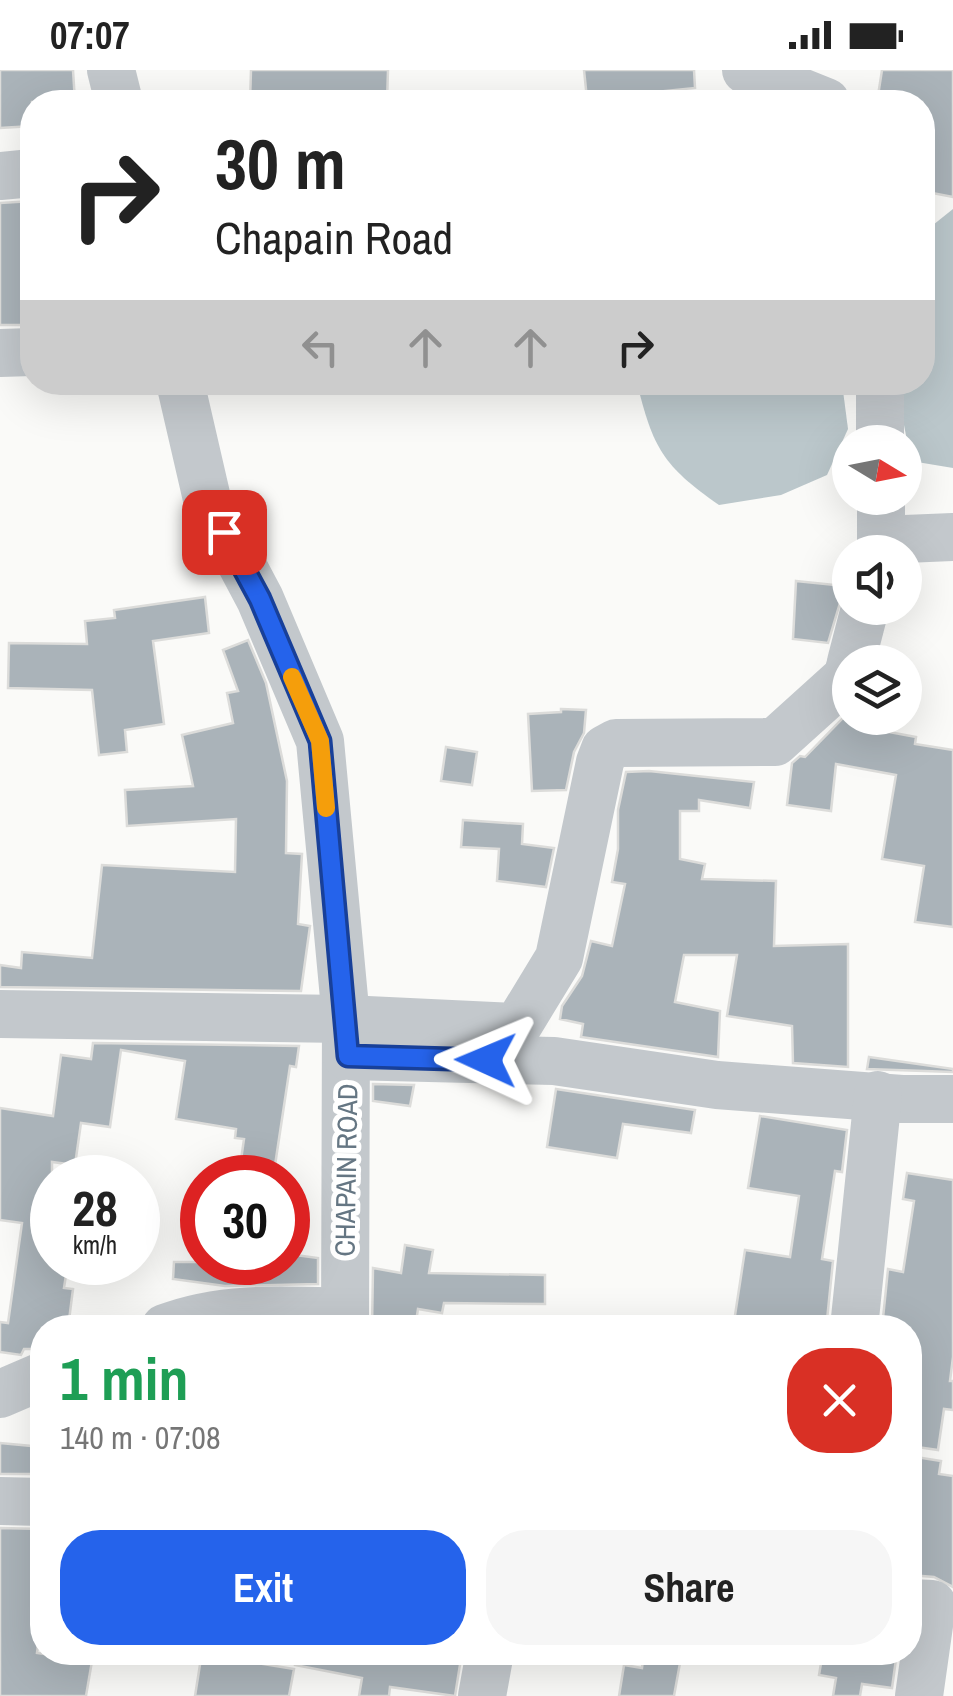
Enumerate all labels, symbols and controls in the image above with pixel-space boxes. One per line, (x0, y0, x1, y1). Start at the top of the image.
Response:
text: 07:07 (50, 10, 130, 61)
text: 30 m (215, 117, 346, 211)
icon: right (50, 130, 180, 260)
text: Chapain Road (215, 207, 453, 268)
icon: left (293, 320, 348, 375)
icon: ahead (398, 320, 453, 375)
icon: ahead (503, 320, 558, 375)
icon: right (608, 320, 663, 375)
north arrow (832, 425, 922, 515)
map controls (832, 425, 922, 735)
pin (182, 490, 267, 575)
icon: arrive (197, 505, 252, 560)
button: sound (832, 535, 922, 625)
button: layers (832, 645, 922, 735)
position arrow (434, 1008, 538, 1112)
street label: CHAPAIN ROAD (325, 1083, 367, 1257)
speed limit sign: 30 (180, 1155, 310, 1285)
text: 28 (72, 1174, 118, 1242)
text: km/h (73, 1228, 117, 1262)
text: 1 min (60, 1338, 189, 1419)
button: close (787, 1348, 892, 1453)
text: 140 m · 07:08 (60, 1416, 220, 1459)
button: Exit (60, 1530, 466, 1645)
button: Share (486, 1530, 892, 1645)

